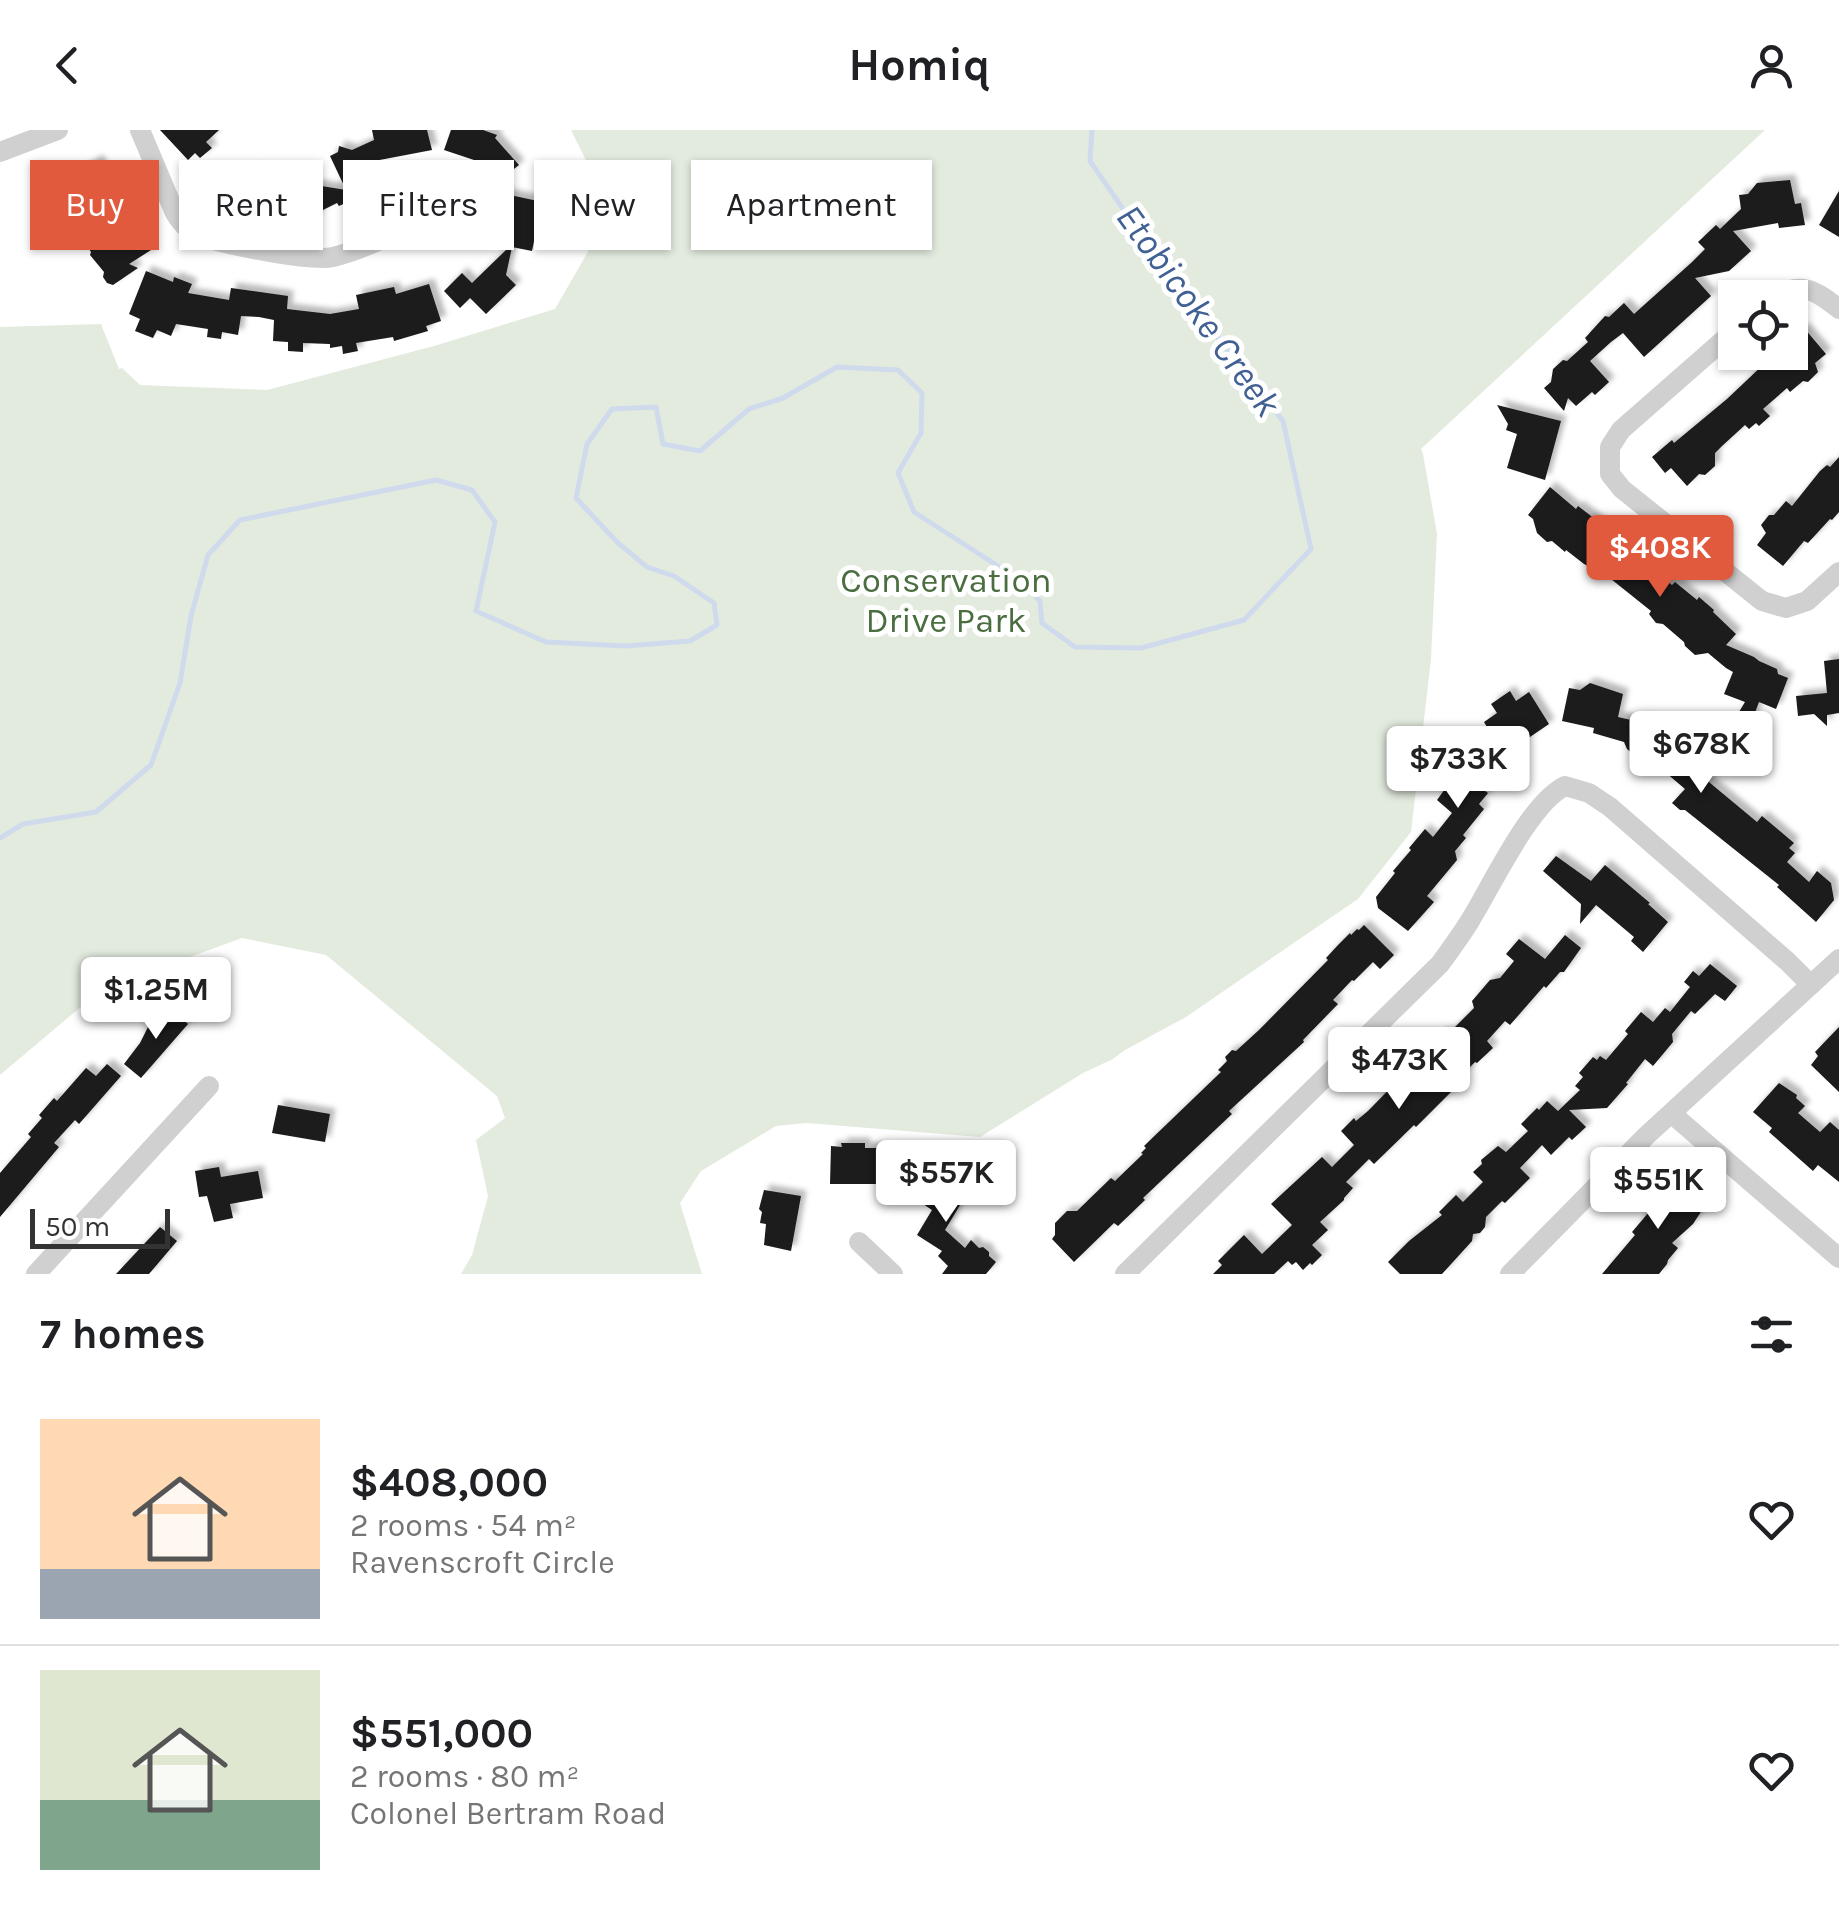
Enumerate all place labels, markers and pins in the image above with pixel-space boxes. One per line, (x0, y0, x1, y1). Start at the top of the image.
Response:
pin: $408K (1590, 515, 1730, 600)
pin: $678K (1631, 711, 1771, 796)
pin: $733K (1388, 726, 1528, 811)
pin: $1.25M (75, 957, 237, 1042)
pin: $473K (1329, 1027, 1469, 1112)
pin: $557K (876, 1140, 1016, 1225)
pin: $551K (1588, 1147, 1728, 1232)

